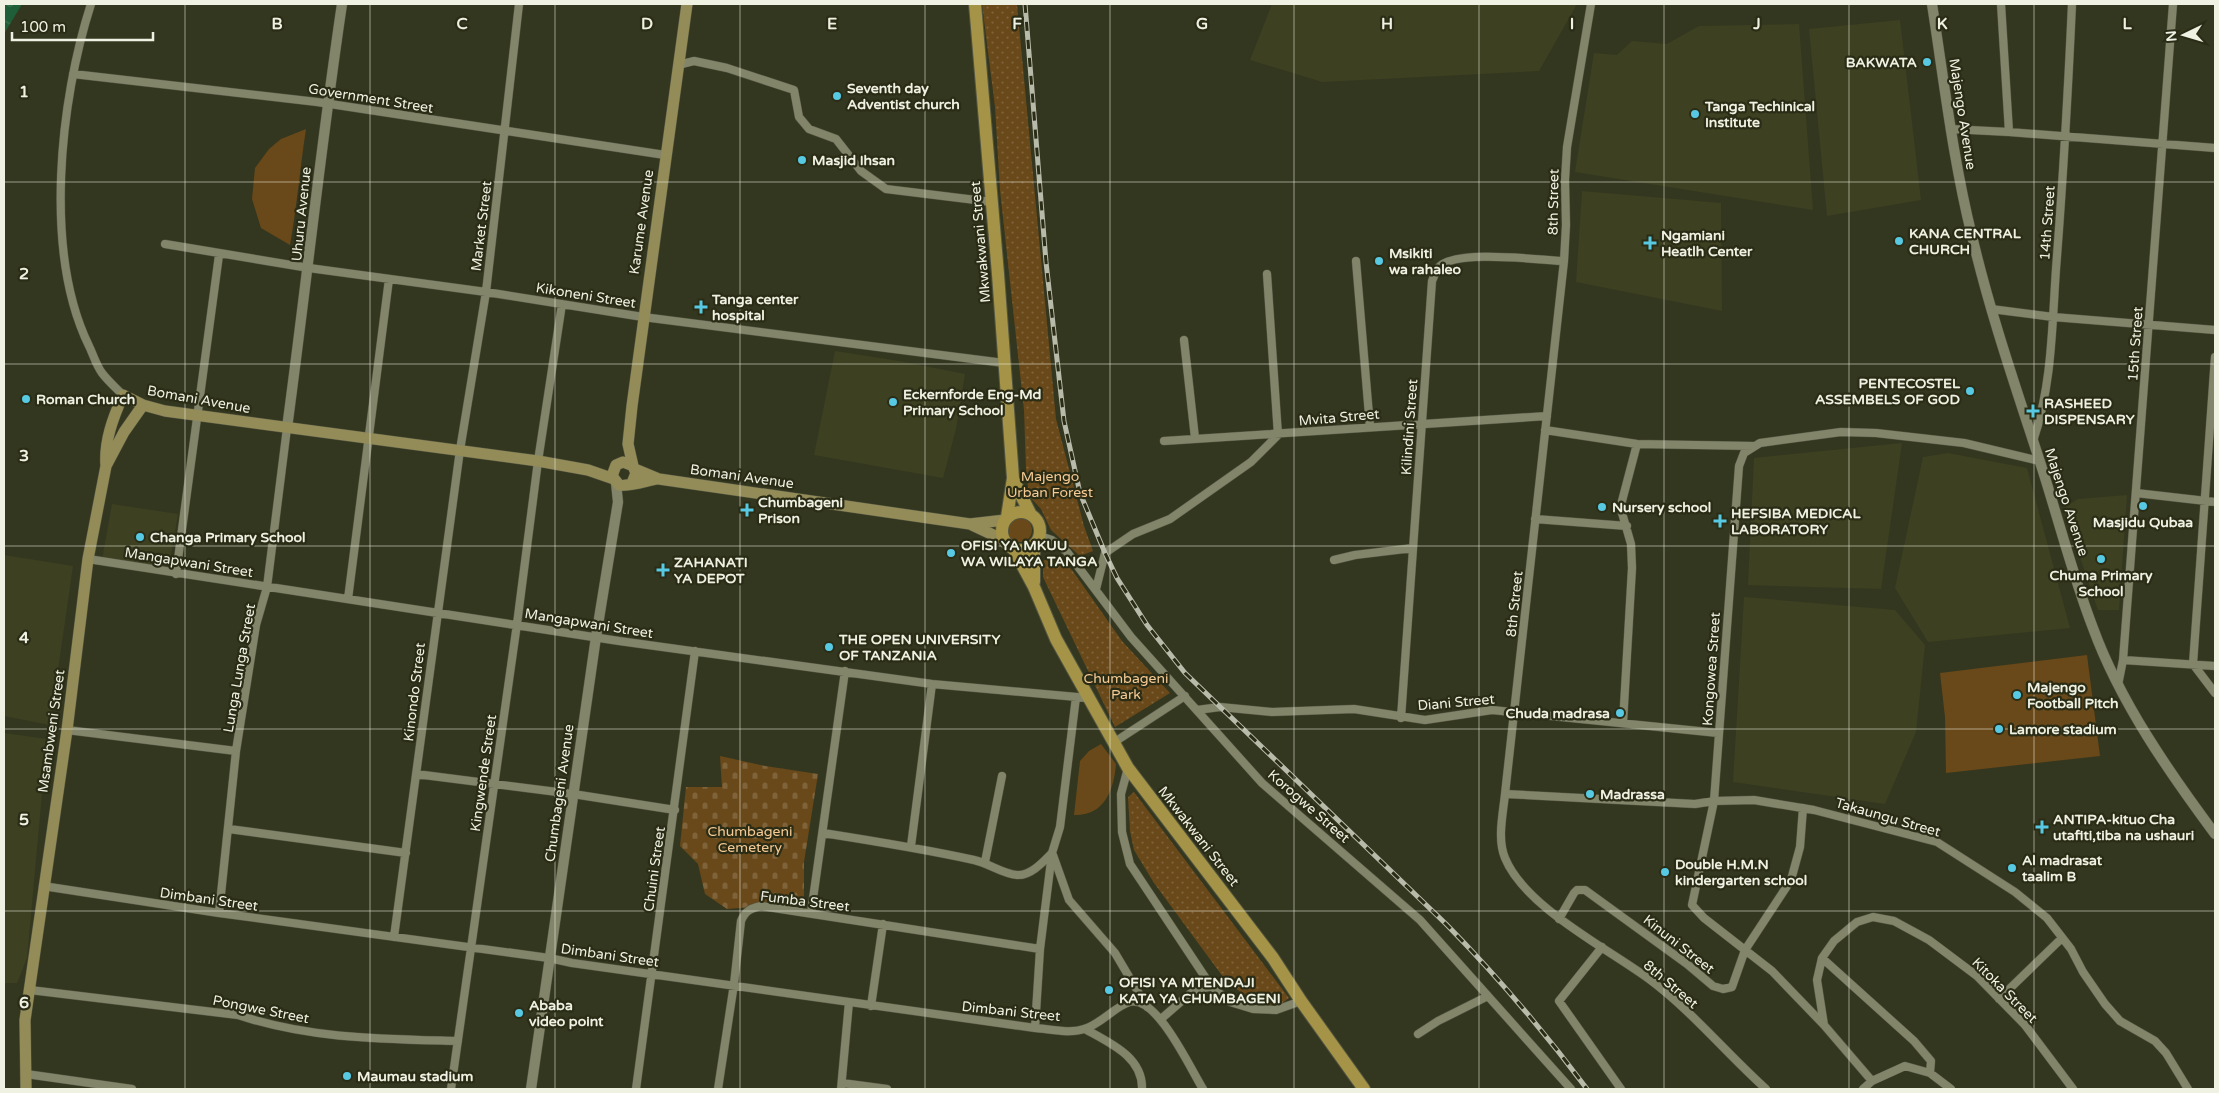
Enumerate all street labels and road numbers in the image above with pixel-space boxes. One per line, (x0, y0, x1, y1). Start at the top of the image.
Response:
street label: Majengo Avenue (1945, 57, 1980, 171)
street label: Government Street (307, 80, 435, 117)
street label: Uhuru Avenue (288, 166, 315, 262)
street label: 8th Street (1544, 168, 1563, 235)
street label: Karume Avenue (626, 169, 657, 276)
street label: Market Street (468, 179, 496, 272)
street label: Mkwakwani Street (967, 180, 994, 303)
street label: 14th Street (2036, 184, 2059, 261)
street label: Kikoneni Street (535, 279, 638, 312)
street label: 15th Street (2124, 305, 2147, 382)
street label: Kilindini Street (1398, 378, 1421, 476)
street label: Bomani Avenue (146, 382, 252, 417)
street label: Mvita Street (1298, 405, 1381, 430)
street label: Majengo Avenue (2041, 446, 2092, 558)
street label: Bomani Avenue (689, 461, 795, 492)
street label: Mangapwani Street (123, 544, 255, 581)
street label: 8th Street (1503, 570, 1526, 638)
street label: Lunga Lunga Street (220, 602, 259, 734)
street label: Mangapwani Street (523, 605, 655, 642)
street label: Kongowea Street (1699, 611, 1724, 727)
street label: Kinondo Street (400, 641, 429, 742)
street label: Msambweni Street (34, 668, 69, 794)
street label: Diani Street (1417, 691, 1496, 714)
street label: Kingwende Street (467, 713, 500, 833)
street label: Chumbageni Avenue (541, 723, 578, 863)
street label: Korogwe Street (1264, 766, 1354, 847)
street label: Mkwakwani Street (1154, 783, 1243, 890)
street label: Takaungu Street (1833, 794, 1943, 841)
street label: Chuini Street (640, 825, 669, 913)
street label: Dimbani Street (159, 884, 260, 915)
street label: Fumba Street (759, 888, 851, 915)
street label: Kinuni Street (1640, 911, 1718, 978)
street label: Dimbani Street (560, 940, 661, 971)
street label: Kitoka Street (1968, 954, 2041, 1027)
street label: 8th Street (1640, 957, 1702, 1013)
street label: Pongwe Street (211, 992, 311, 1027)
street label: Dimbani Street (961, 998, 1062, 1025)

